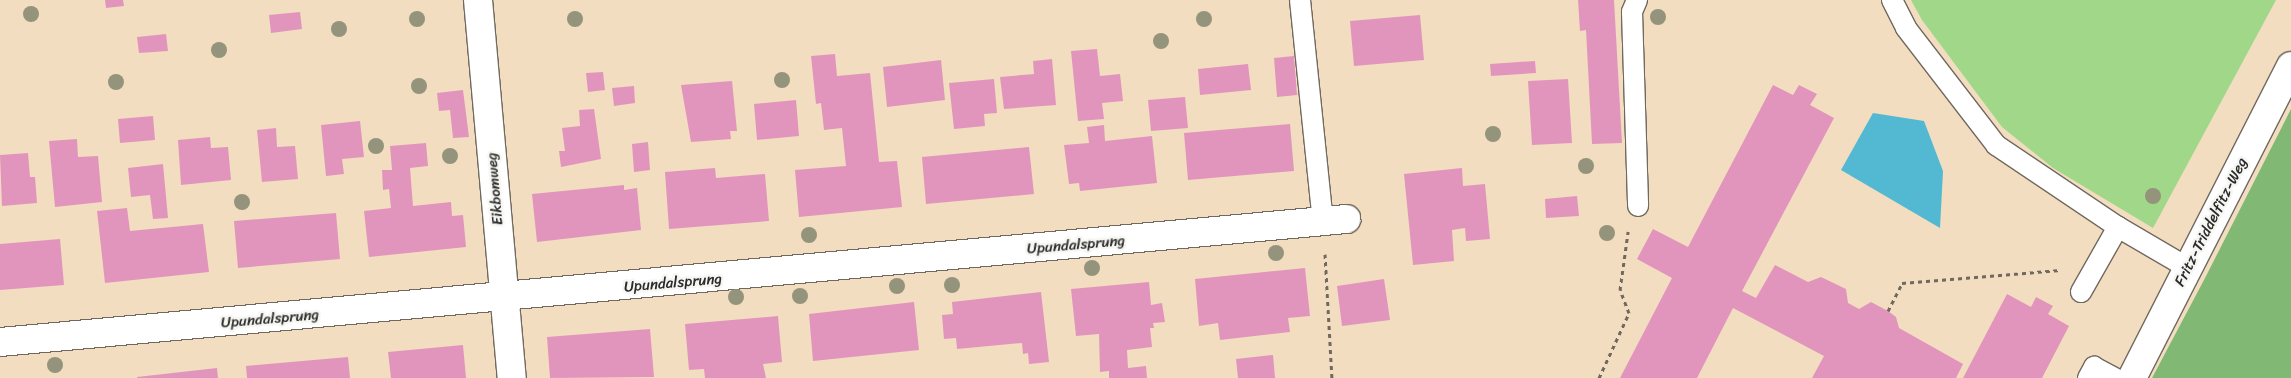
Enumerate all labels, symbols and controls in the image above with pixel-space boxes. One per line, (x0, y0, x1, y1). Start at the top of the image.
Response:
street label: Eikbomweg (483, 152, 507, 226)
street label: Fritz-Triddelfitz-Weg (2171, 155, 2251, 289)
street label: Upundalsprung (1026, 232, 1126, 258)
street label: Upundalsprung (623, 270, 723, 296)
street label: Upundalsprung (220, 306, 320, 332)

